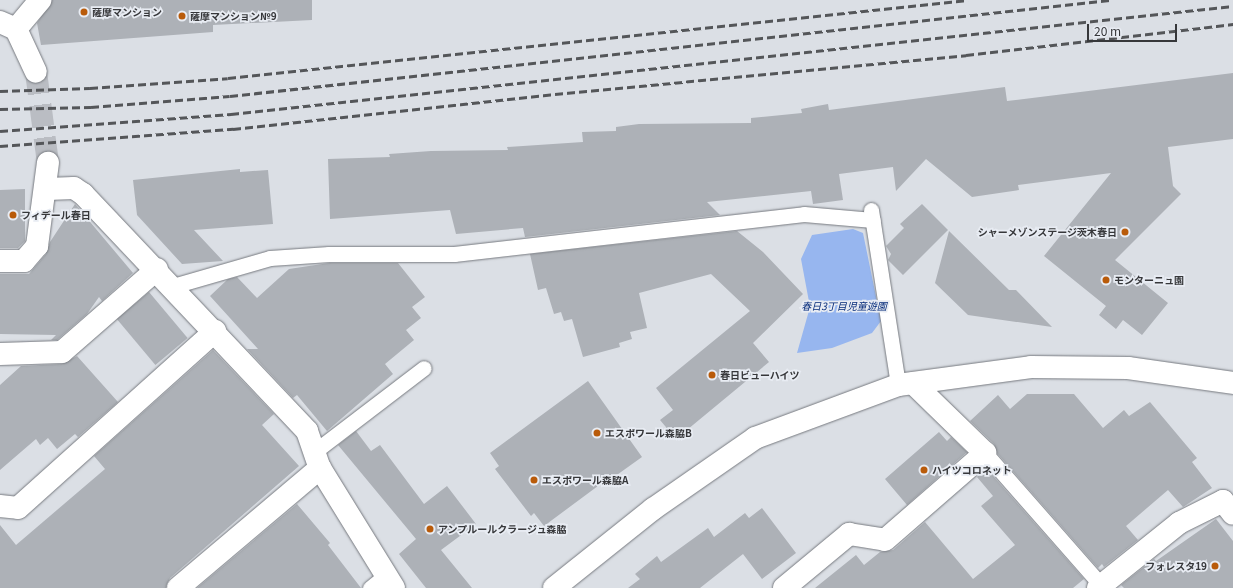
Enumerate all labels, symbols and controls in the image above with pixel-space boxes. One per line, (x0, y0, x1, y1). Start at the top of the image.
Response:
place label: 薩摩マンション (92, 6, 162, 18)
marker: 薩摩マンション (79, 7, 89, 17)
place label: 薩摩マンション№9 (190, 10, 277, 22)
marker: 薩摩マンション№9 (177, 11, 187, 21)
scale bar (1089, 16, 1179, 42)
text: 20 m (1094, 22, 1121, 39)
place label: フィデール春日 (21, 209, 91, 221)
marker: フィデール春日 (8, 210, 18, 220)
place label: シャーメゾンステージ茨木春日 (977, 226, 1117, 238)
marker: シャーメゾンステージ茨木春日 (1120, 227, 1130, 237)
place label: モンターニュ園 (1114, 274, 1184, 286)
marker: モンターニュ園 (1101, 275, 1111, 285)
park label: 春日3丁目児童遊園 (801, 300, 887, 312)
place label: 春日ビューハイツ (720, 369, 800, 381)
marker: 春日ビューハイツ (707, 370, 717, 380)
place label: エスポワール森脇B (605, 427, 692, 439)
marker: エスポワール森脇B (592, 428, 602, 438)
place label: ハイツコロネット (932, 464, 1012, 476)
marker: ハイツコロネット (919, 465, 929, 475)
place label: エスポワール森脇A (542, 474, 628, 486)
marker: エスポワール森脇A (529, 475, 539, 485)
place label: アンプルールクラージュ森脇 (438, 523, 568, 535)
marker: アンプルールクラージュ森脇 (425, 524, 435, 534)
place label: フォレスタ19 (1145, 560, 1207, 572)
marker: フォレスタ19 (1210, 561, 1220, 571)

